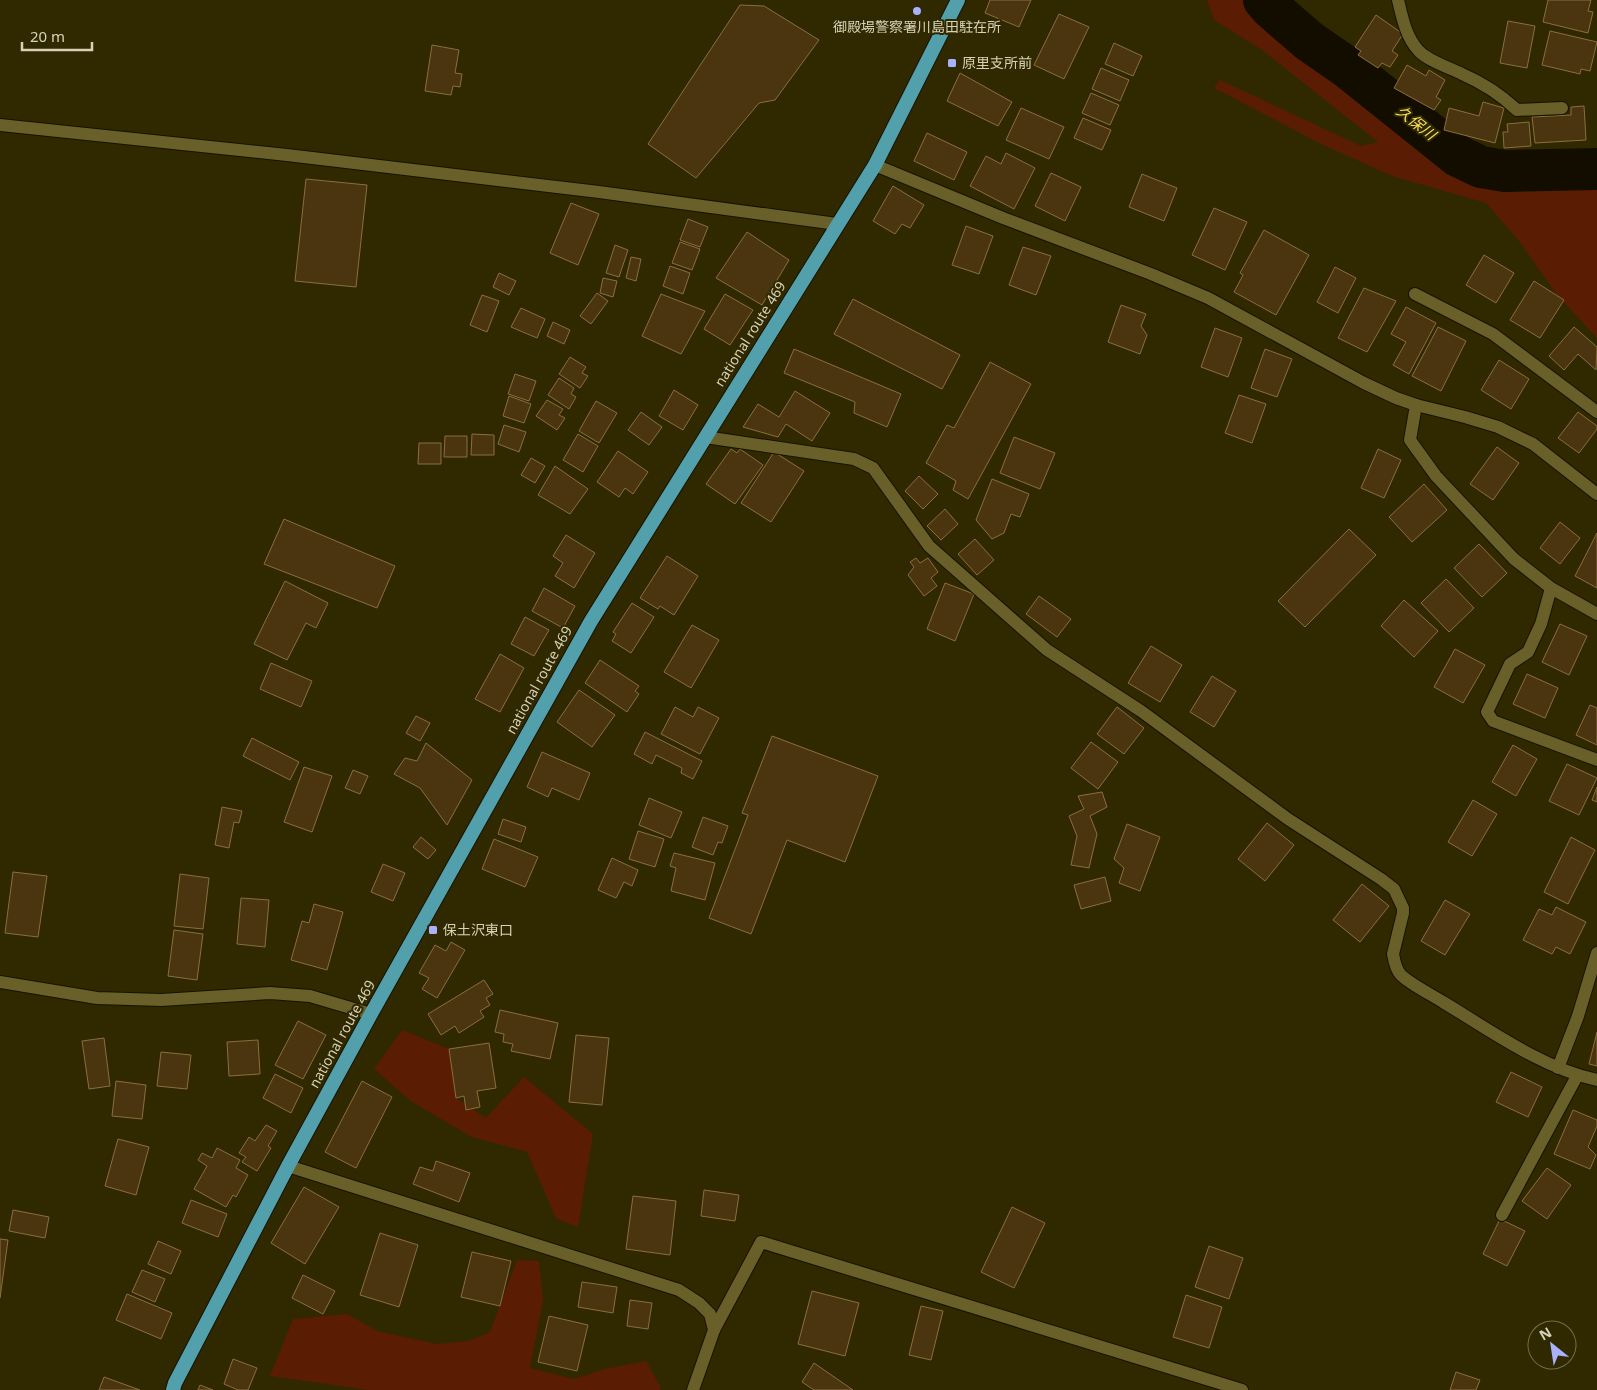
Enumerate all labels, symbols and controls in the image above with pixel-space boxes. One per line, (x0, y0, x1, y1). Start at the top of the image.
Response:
marker: 御殿場警察署川島田駐在所 (911, 5, 923, 17)
place label: 御殿場警察署川島田駐在所 (833, 17, 1001, 36)
scale bar (22, 20, 92, 52)
text: 20 m (30, 26, 65, 46)
place label: 原里支所前 (962, 53, 1032, 72)
marker: 原里支所前 (946, 57, 958, 69)
water label: 久保川 (1393, 100, 1442, 145)
street label: national route 469 (710, 278, 790, 390)
street label: national route 469 (501, 622, 576, 737)
place label: 保土沢東口 (443, 920, 513, 939)
marker: 保土沢東口 (427, 924, 439, 936)
street label: national route 469 (304, 976, 379, 1091)
north arrow (1527, 1320, 1577, 1370)
text: N (1536, 1322, 1555, 1344)

